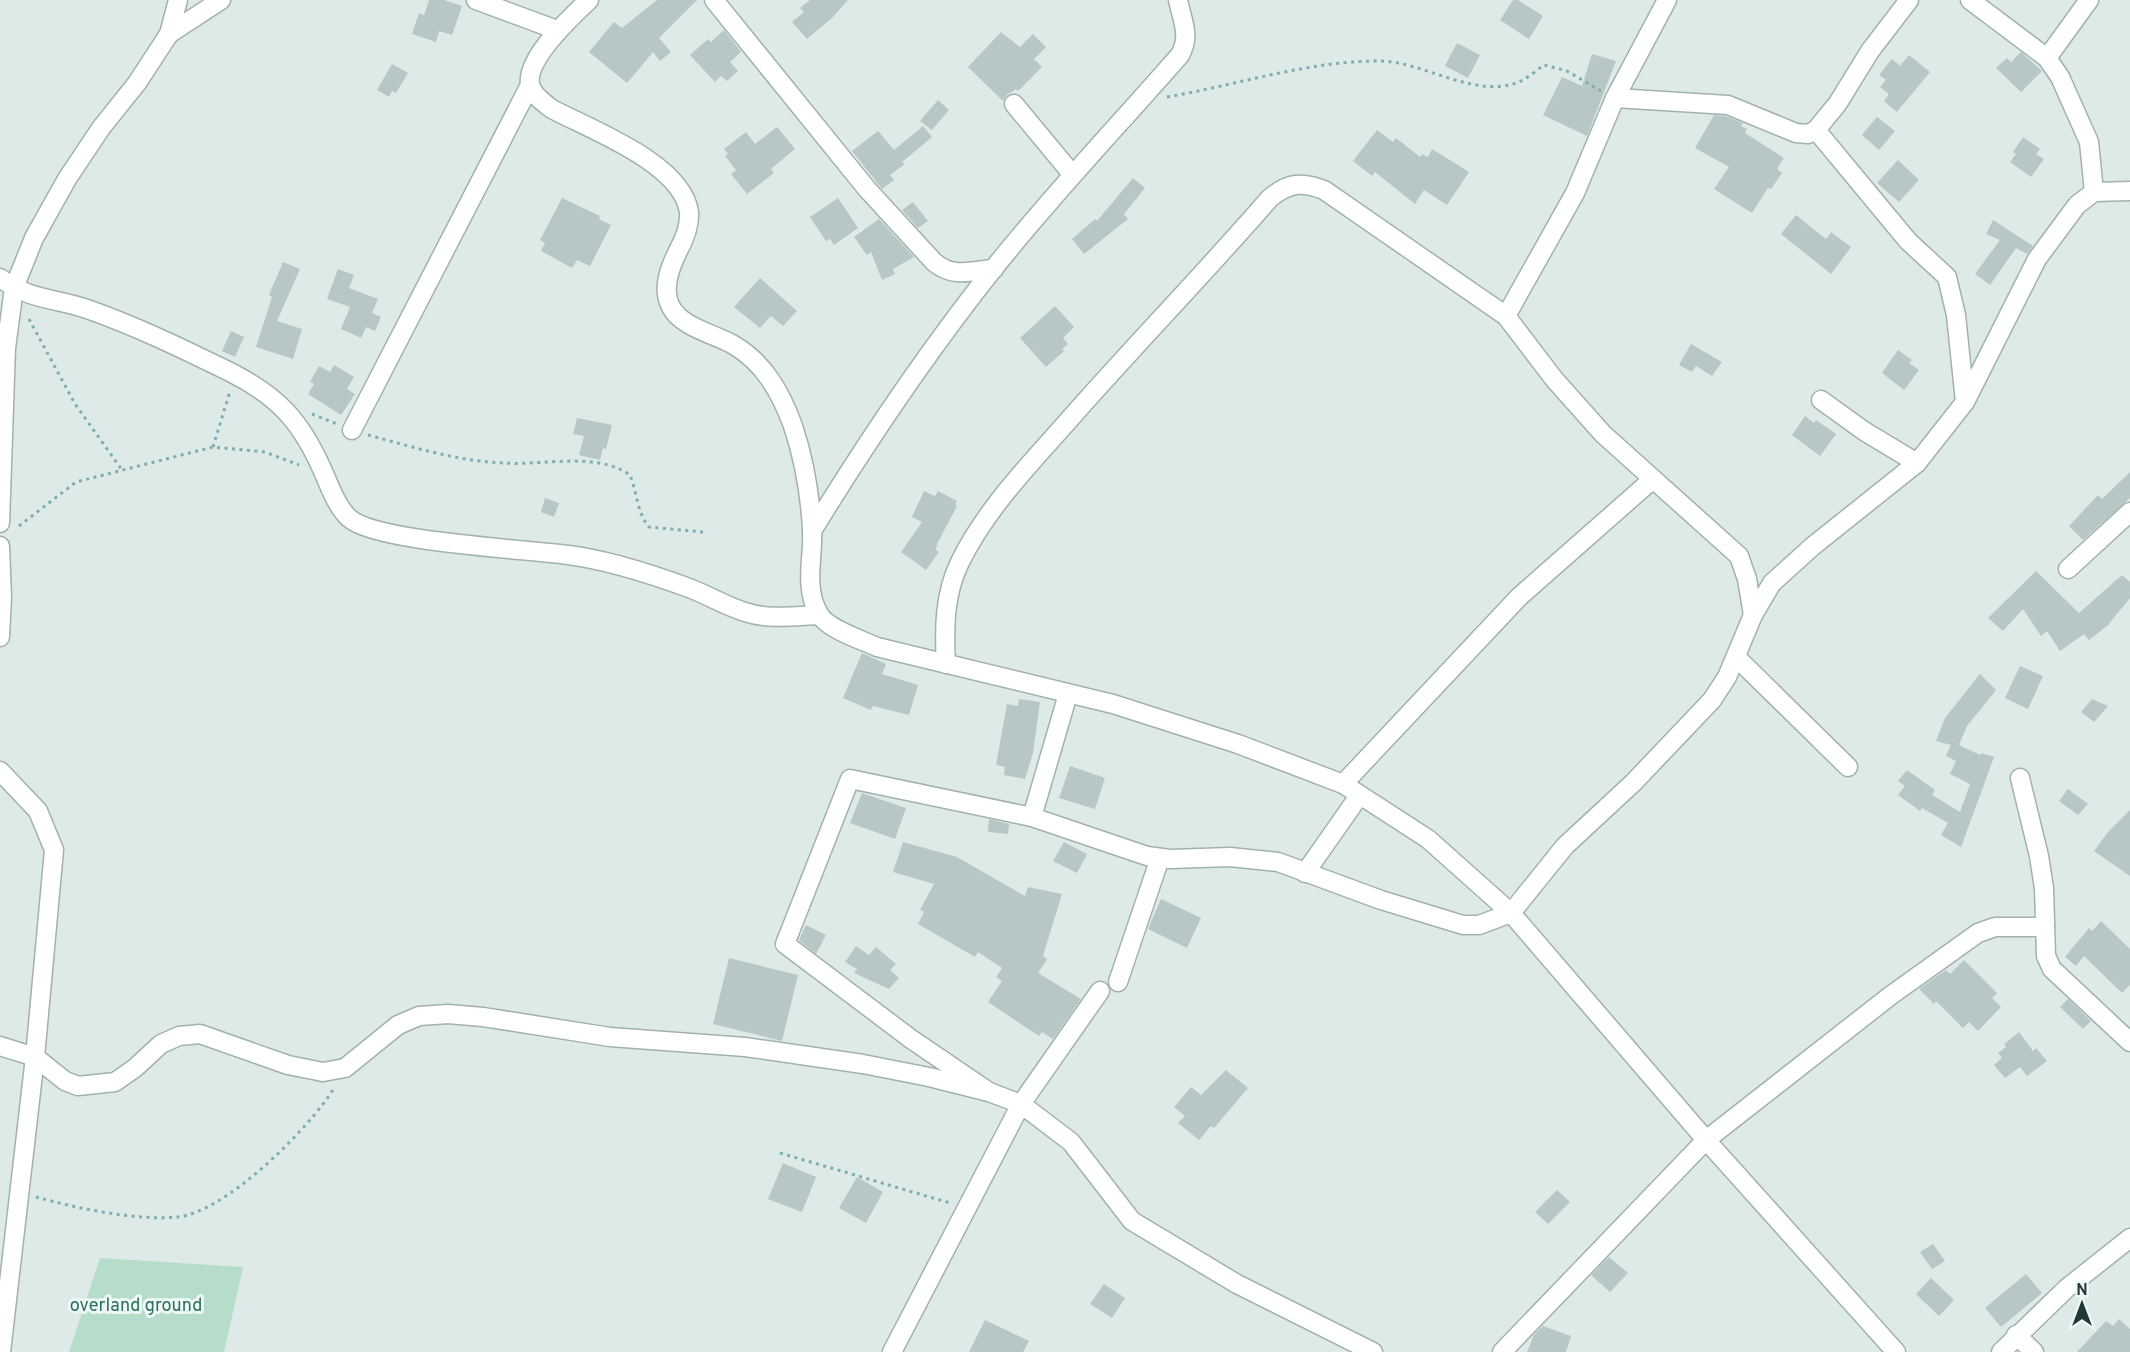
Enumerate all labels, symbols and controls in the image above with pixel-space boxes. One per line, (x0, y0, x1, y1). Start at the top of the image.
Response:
north arrow (2052, 1274, 2112, 1334)
text: N (2076, 1281, 2088, 1301)
park label: overland ground (70, 1295, 202, 1318)

